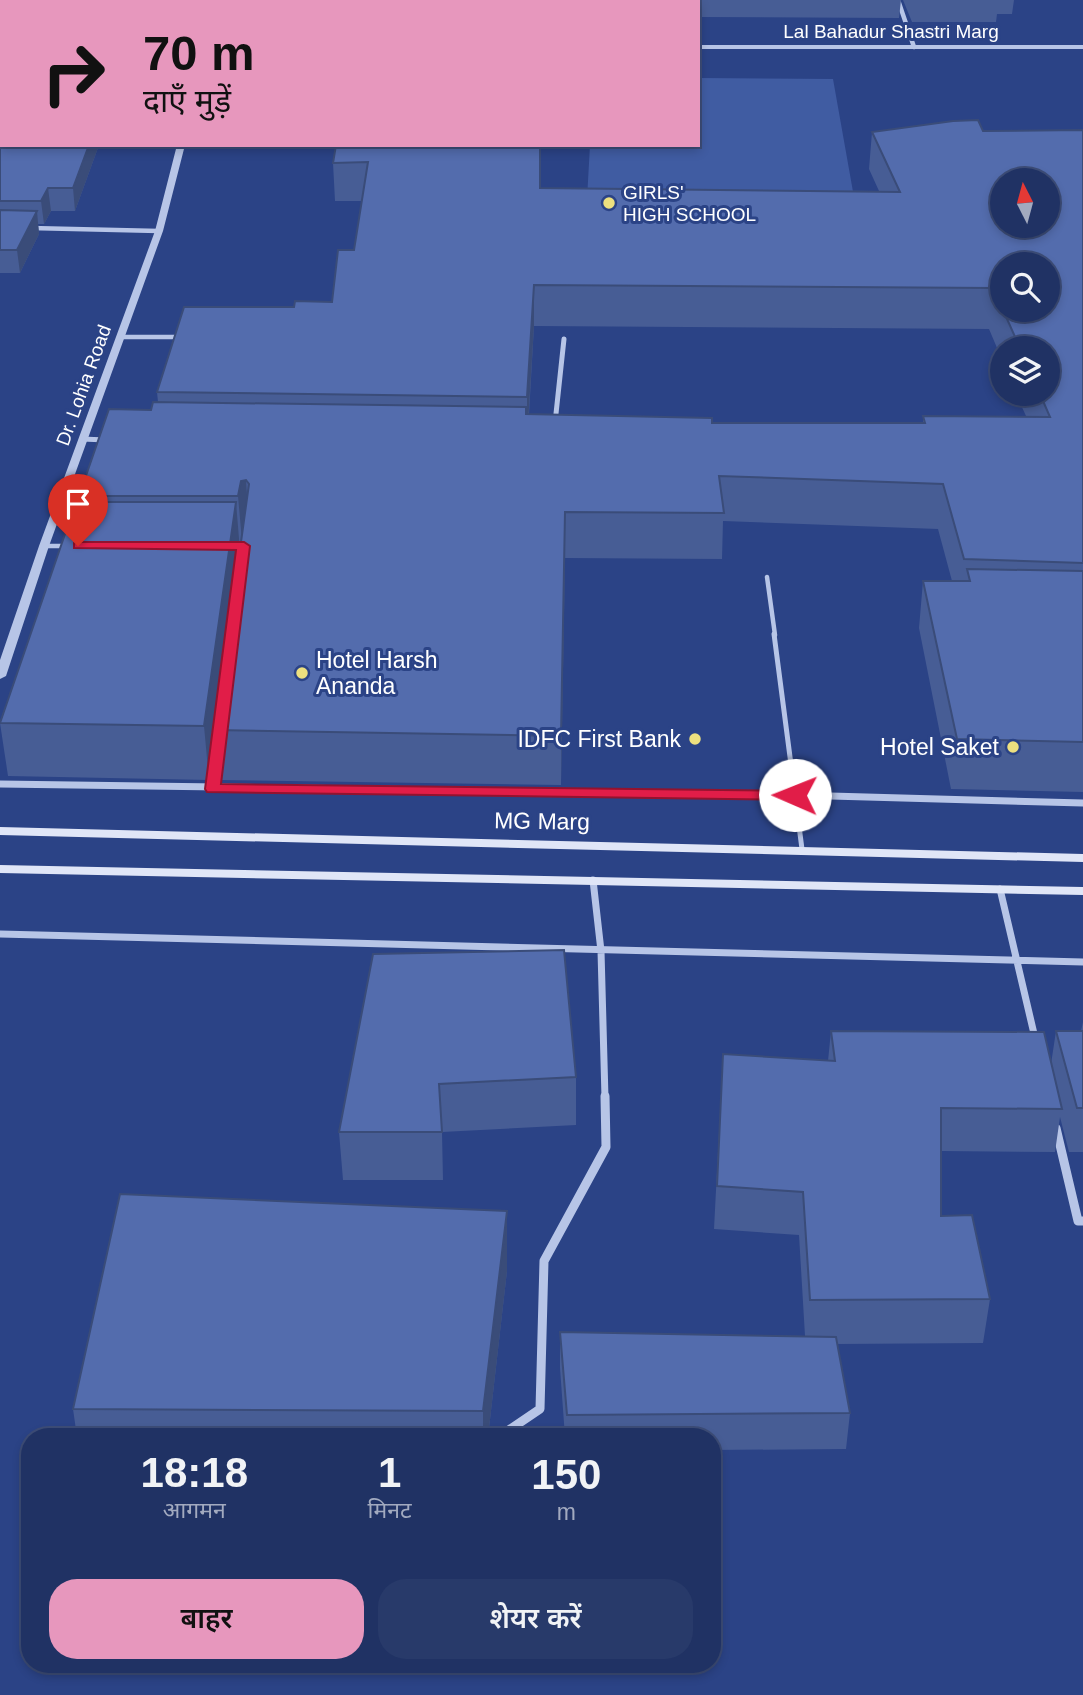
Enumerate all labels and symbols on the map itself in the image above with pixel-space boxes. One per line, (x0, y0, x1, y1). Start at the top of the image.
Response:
street label: Lal Bahadur Shastri Marg (783, 21, 999, 42)
north arrow (990, 168, 1060, 238)
place label: GIRLS' HIGH SCHOOL (623, 182, 756, 225)
marker: GIRLS' HIGH SCHOOL (601, 195, 617, 211)
street label: Dr. Lohia Road (52, 322, 115, 448)
pin (48, 474, 108, 546)
place label: Hotel Harsh Ananda (316, 647, 437, 699)
marker: Hotel Harsh Ananda (294, 665, 310, 681)
place label: IDFC First Bank (517, 726, 681, 752)
marker: IDFC First Bank (687, 731, 703, 747)
place label: Hotel Saket (880, 734, 1000, 760)
marker: Hotel Saket (1005, 739, 1021, 755)
position arrow (758, 758, 832, 832)
street label: MG Marg (494, 807, 590, 835)

